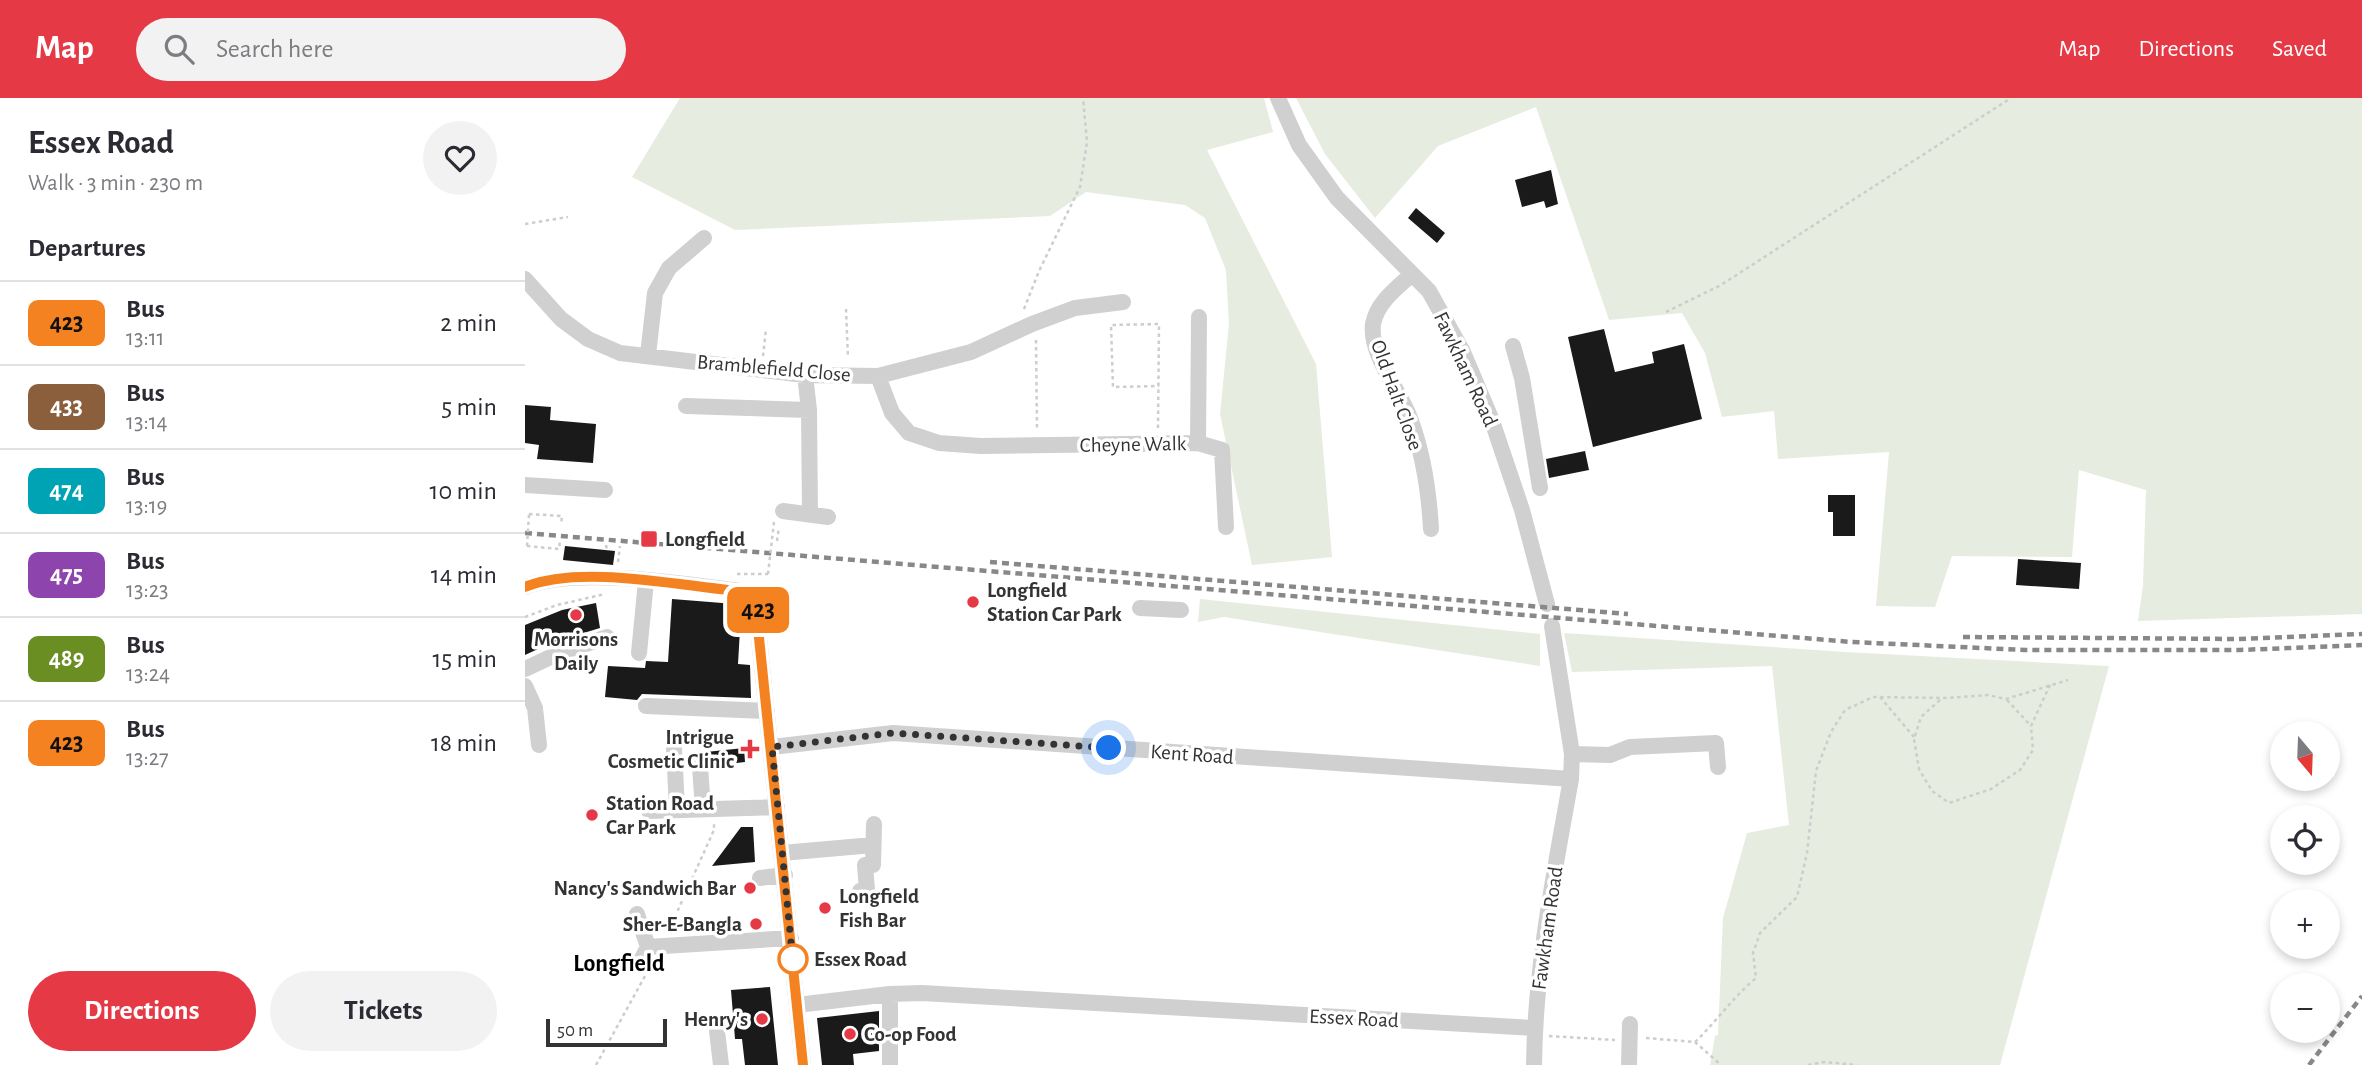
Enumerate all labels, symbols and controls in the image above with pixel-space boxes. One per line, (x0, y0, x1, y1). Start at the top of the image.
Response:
search box (136, 18, 626, 81)
icon: search (160, 30, 198, 68)
text: Map (35, 32, 94, 65)
text: Search here (216, 36, 334, 62)
text: Map (2058, 37, 2100, 61)
text: Directions (2138, 37, 2234, 61)
text: Saved (2272, 37, 2327, 61)
button: heart (423, 121, 497, 195)
text: Essex Road (28, 127, 174, 160)
text: Walk · 3 min · 230 m (28, 172, 203, 195)
text: Departures (28, 235, 146, 261)
text: Bus (126, 296, 165, 322)
street label: Fawkham Road (1430, 309, 1501, 430)
text: 2 min (440, 310, 497, 336)
text: 423 (50, 311, 83, 335)
text: 13:11 (126, 327, 164, 350)
street label: Old Halt Close (1367, 337, 1426, 453)
street label: Bramblefield Close (696, 351, 852, 386)
text: Bus (126, 380, 165, 406)
text: 5 min (441, 394, 497, 420)
text: 433 (50, 395, 83, 419)
text: 13:14 (126, 411, 168, 434)
street label: Cheyne Walk (1080, 433, 1187, 456)
text: Bus (126, 464, 165, 490)
text: 10 min (430, 478, 497, 504)
text: 474 (49, 479, 84, 503)
text: 13:19 (126, 495, 167, 518)
marker: Longfield (639, 529, 659, 549)
place label: Longfield (665, 529, 745, 550)
text: Bus (126, 548, 165, 574)
text: 14 min (431, 562, 497, 588)
text: 475 (50, 563, 83, 587)
text: 13:23 (126, 579, 169, 602)
place label: Longfield Station Car Park (987, 580, 1122, 625)
line badge: 423 (718, 587, 798, 633)
marker: Longfield Station Car Park (965, 594, 981, 610)
text: 423 (741, 598, 775, 622)
marker: Morrisons Daily (568, 607, 584, 623)
place label: Morrisons Daily (534, 629, 618, 674)
text: Bus (126, 632, 165, 658)
text: 15 min (432, 646, 497, 672)
text: 489 (49, 647, 84, 671)
text: 13:24 (126, 663, 170, 686)
text: Bus (126, 716, 165, 742)
north arrow (2270, 721, 2340, 791)
map controls (2270, 721, 2340, 1043)
place label: Intrigue Cosmetic Clinic (608, 727, 734, 772)
text: 18 min (431, 730, 497, 756)
your location (1091, 730, 1126, 765)
text: 423 (50, 731, 83, 755)
marker: Intrigue Cosmetic Clinic (740, 739, 760, 759)
street label: Kent Road (1150, 741, 1234, 768)
text: 13:27 (126, 747, 169, 770)
place label: Station Road Car Park (606, 793, 714, 838)
button: locate (2270, 805, 2340, 875)
marker: Station Road Car Park (584, 807, 600, 823)
street label: Fawkham Road (1528, 865, 1567, 991)
place label: Nancy's Sandwich Bar (554, 878, 737, 899)
marker: Nancy's Sandwich Bar (742, 880, 758, 896)
place label: Longfield Fish Bar (839, 886, 919, 931)
button: + (2270, 889, 2340, 959)
marker: Longfield Fish Bar (817, 900, 833, 916)
place label: Sher-E-Bangla (623, 914, 742, 935)
marker: Sher-E-Bangla (748, 916, 764, 932)
marker: Essex Road (778, 944, 808, 974)
place label: Essex Road (814, 949, 907, 970)
district label: Longfield (573, 952, 665, 976)
button: Directions (28, 971, 256, 1051)
button: Tickets (270, 971, 497, 1051)
button: − (2270, 973, 2340, 1043)
street label: Essex Road (1309, 1006, 1399, 1031)
place label: Henry's (684, 1009, 748, 1030)
marker: Henry's (754, 1011, 770, 1027)
scale bar (546, 1016, 667, 1048)
text: 50 m (557, 1021, 593, 1040)
place label: Co-op Food (864, 1024, 957, 1045)
marker: Co-op Food (842, 1026, 858, 1042)

